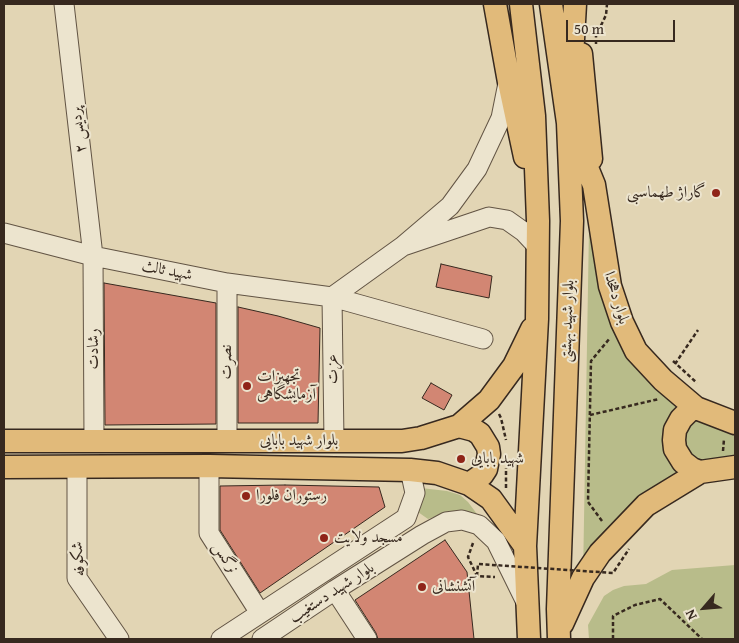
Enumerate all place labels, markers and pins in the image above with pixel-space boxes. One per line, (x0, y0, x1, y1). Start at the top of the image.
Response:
place label: گاراژ طهماسبی (627, 183, 706, 203)
marker: گاراژ طهماسبی (710, 187, 722, 199)
place label: تجهیزات آزمایشگاهی (257, 367, 316, 405)
marker: تجهیزات آزمایشگاهی (241, 380, 253, 392)
place label: شهید بابایی (471, 449, 524, 469)
marker: شهید بابایی (455, 453, 467, 465)
place label: رستوران فلورا (256, 486, 327, 506)
marker: رستوران فلورا (240, 490, 252, 502)
place label: مسجد ولایت (334, 528, 403, 548)
marker: مسجد ولایت (318, 532, 330, 544)
place label: آتشنشانی (432, 577, 475, 597)
marker: آتشنشانی (416, 581, 428, 593)

